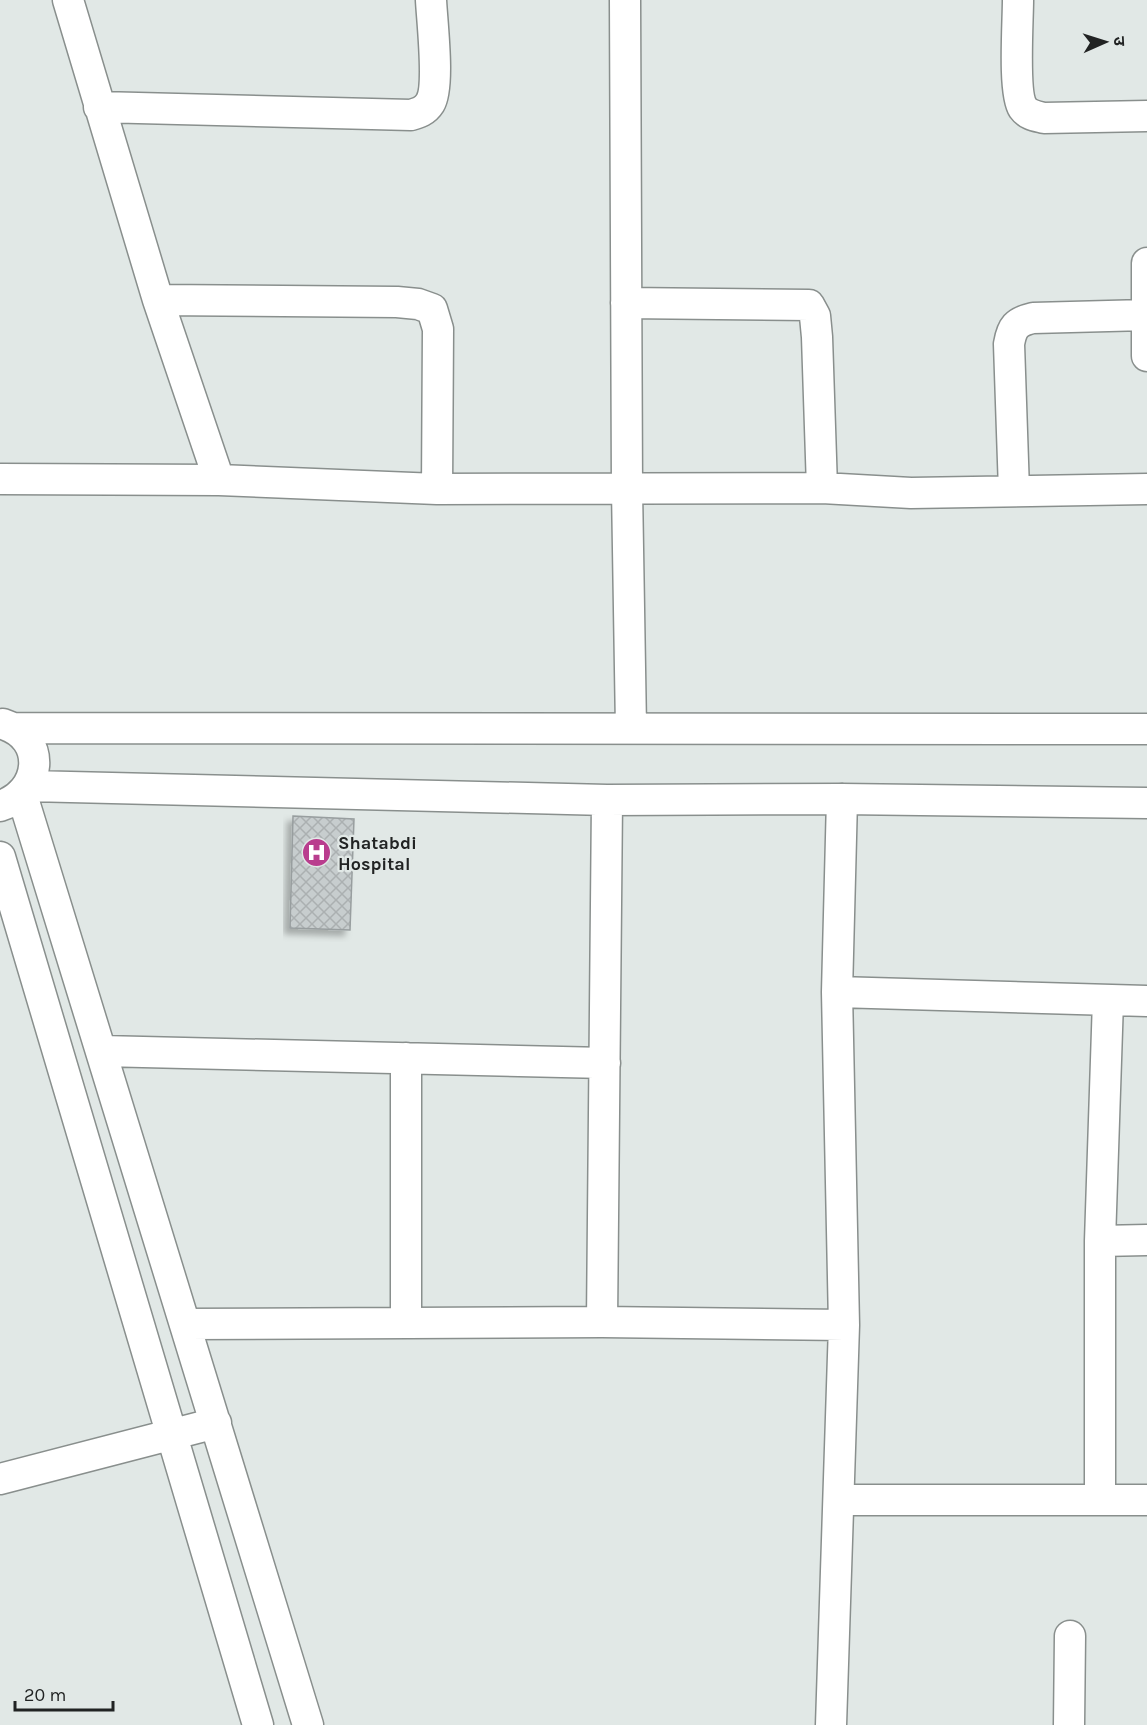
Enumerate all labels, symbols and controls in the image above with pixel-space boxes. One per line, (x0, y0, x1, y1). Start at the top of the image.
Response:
north arrow (1075, 12, 1135, 72)
text: उ (1110, 36, 1129, 47)
place label: Shatabdi Hospital (338, 832, 417, 875)
hospital icon: Shatabdi Hospital (301, 837, 333, 869)
scale bar (15, 1674, 112, 1712)
text: 20 m (24, 1684, 66, 1706)

